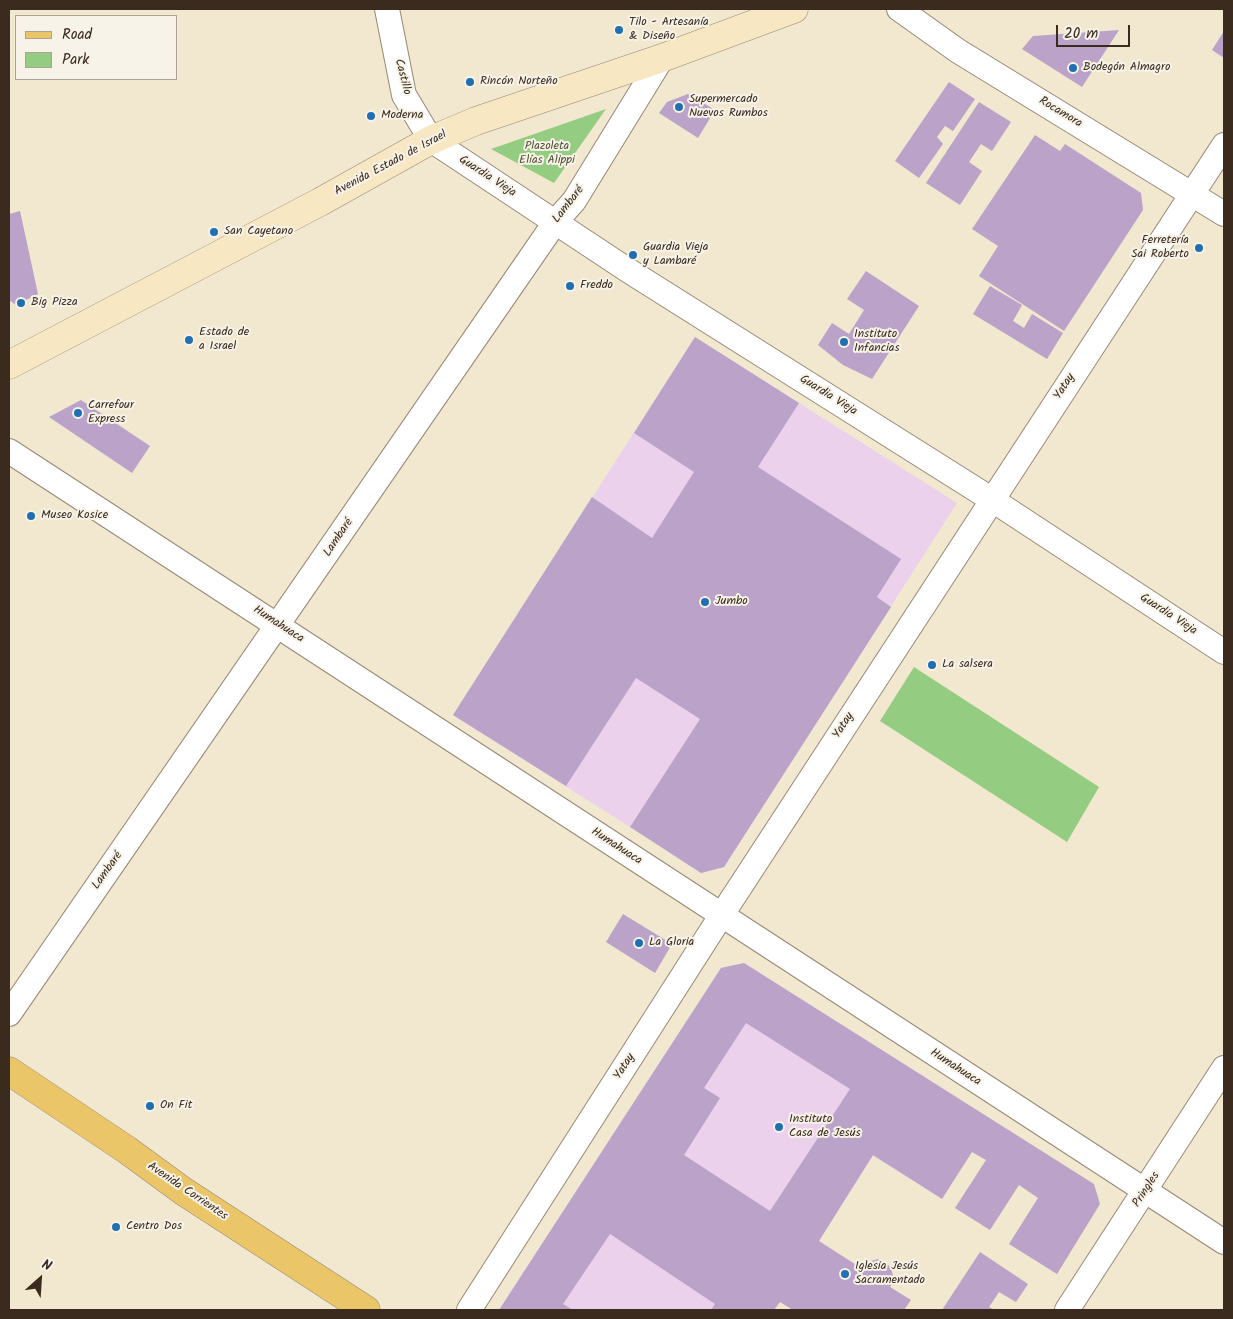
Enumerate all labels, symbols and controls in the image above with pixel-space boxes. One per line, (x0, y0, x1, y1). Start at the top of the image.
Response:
legend (15, 15, 178, 80)
scale bar (1058, 15, 1132, 47)
place label: Tilo - Artesanía & Diseño (629, 16, 709, 44)
text: 20 m (1064, 22, 1098, 46)
text: Road (62, 23, 92, 47)
marker: Tilo - Artesanía & Diseño (613, 24, 625, 36)
text: Park (62, 48, 89, 72)
street label: Castillo (391, 57, 413, 97)
place label: Bodegón Almagro (1083, 61, 1170, 75)
marker: Bodegón Almagro (1067, 62, 1079, 74)
place label: Rincón Norteño (480, 75, 558, 89)
marker: Rincón Norteño (464, 76, 476, 88)
place label: Supermercado Nuevos Rumbos (689, 93, 768, 121)
street label: Rocamora (1036, 94, 1084, 132)
marker: Supermercado Nuevos Rumbos (673, 101, 685, 113)
place label: Moderna (381, 109, 423, 123)
marker: Moderna (365, 110, 377, 122)
street label: Avenida Estado de Israel (332, 128, 450, 200)
park label: Plazoleta Elías Alippi (519, 140, 575, 168)
street label: Guardia Vieja (456, 153, 518, 201)
street label: Lambaré (550, 184, 588, 226)
place label: San Cayetano (224, 225, 293, 239)
marker: San Cayetano (208, 226, 220, 238)
place label: Ferretería Sai Roberto (1131, 234, 1189, 262)
place label: Guardia Vieja y Lambaré (643, 241, 708, 269)
marker: Ferretería Sai Roberto (1193, 242, 1205, 254)
marker: Guardia Vieja y Lambaré (627, 249, 639, 261)
place label: Freddo (580, 279, 613, 293)
marker: Freddo (564, 280, 576, 292)
place label: Big Pizza (31, 296, 78, 310)
marker: Big Pizza (15, 297, 27, 309)
place label: Estado de a Israel (199, 326, 249, 354)
place label: Instituto Infancias (854, 328, 900, 356)
marker: Estado de a Israel (183, 334, 195, 346)
marker: Instituto Infancias (838, 336, 850, 348)
street label: Yatay (1051, 371, 1079, 403)
street label: Guardia Vieja (796, 373, 860, 419)
place label: Carrefour Express (88, 399, 134, 427)
marker: Carrefour Express (72, 407, 84, 419)
place label: Museo Kosice (41, 509, 108, 523)
marker: Museo Kosice (25, 510, 37, 522)
street label: Lambaré (321, 516, 357, 560)
street label: Guardia Vieja (1137, 591, 1199, 639)
place label: Jumbo (715, 595, 748, 609)
marker: Jumbo (699, 596, 711, 608)
street label: Humahuaca (250, 603, 306, 647)
place label: La salsera (942, 658, 993, 672)
marker: La salsera (926, 659, 938, 671)
street label: Yatay (830, 710, 858, 742)
street label: Humahuaca (588, 825, 644, 869)
street label: Lambaré (90, 849, 126, 893)
place label: La Gloria (649, 936, 694, 950)
marker: La Gloria (633, 937, 645, 949)
street label: Humahuaca (927, 1046, 983, 1090)
street label: Yatay (611, 1051, 639, 1083)
place label: On Fit (160, 1099, 192, 1113)
marker: On Fit (144, 1100, 156, 1112)
place label: Instituto Casa de Jesús (789, 1113, 861, 1141)
marker: Instituto Casa de Jesús (773, 1121, 785, 1133)
street label: Avenida Corrientes (144, 1160, 230, 1224)
street label: Pringles (1130, 1170, 1164, 1210)
place label: Centro Dos (126, 1220, 182, 1234)
marker: Centro Dos (110, 1221, 122, 1233)
north arrow (15, 1254, 65, 1304)
text: N (38, 1254, 55, 1277)
place label: Iglesia Jesús Sacramentado (855, 1260, 925, 1288)
marker: Iglesia Jesús Sacramentado (839, 1268, 851, 1280)

